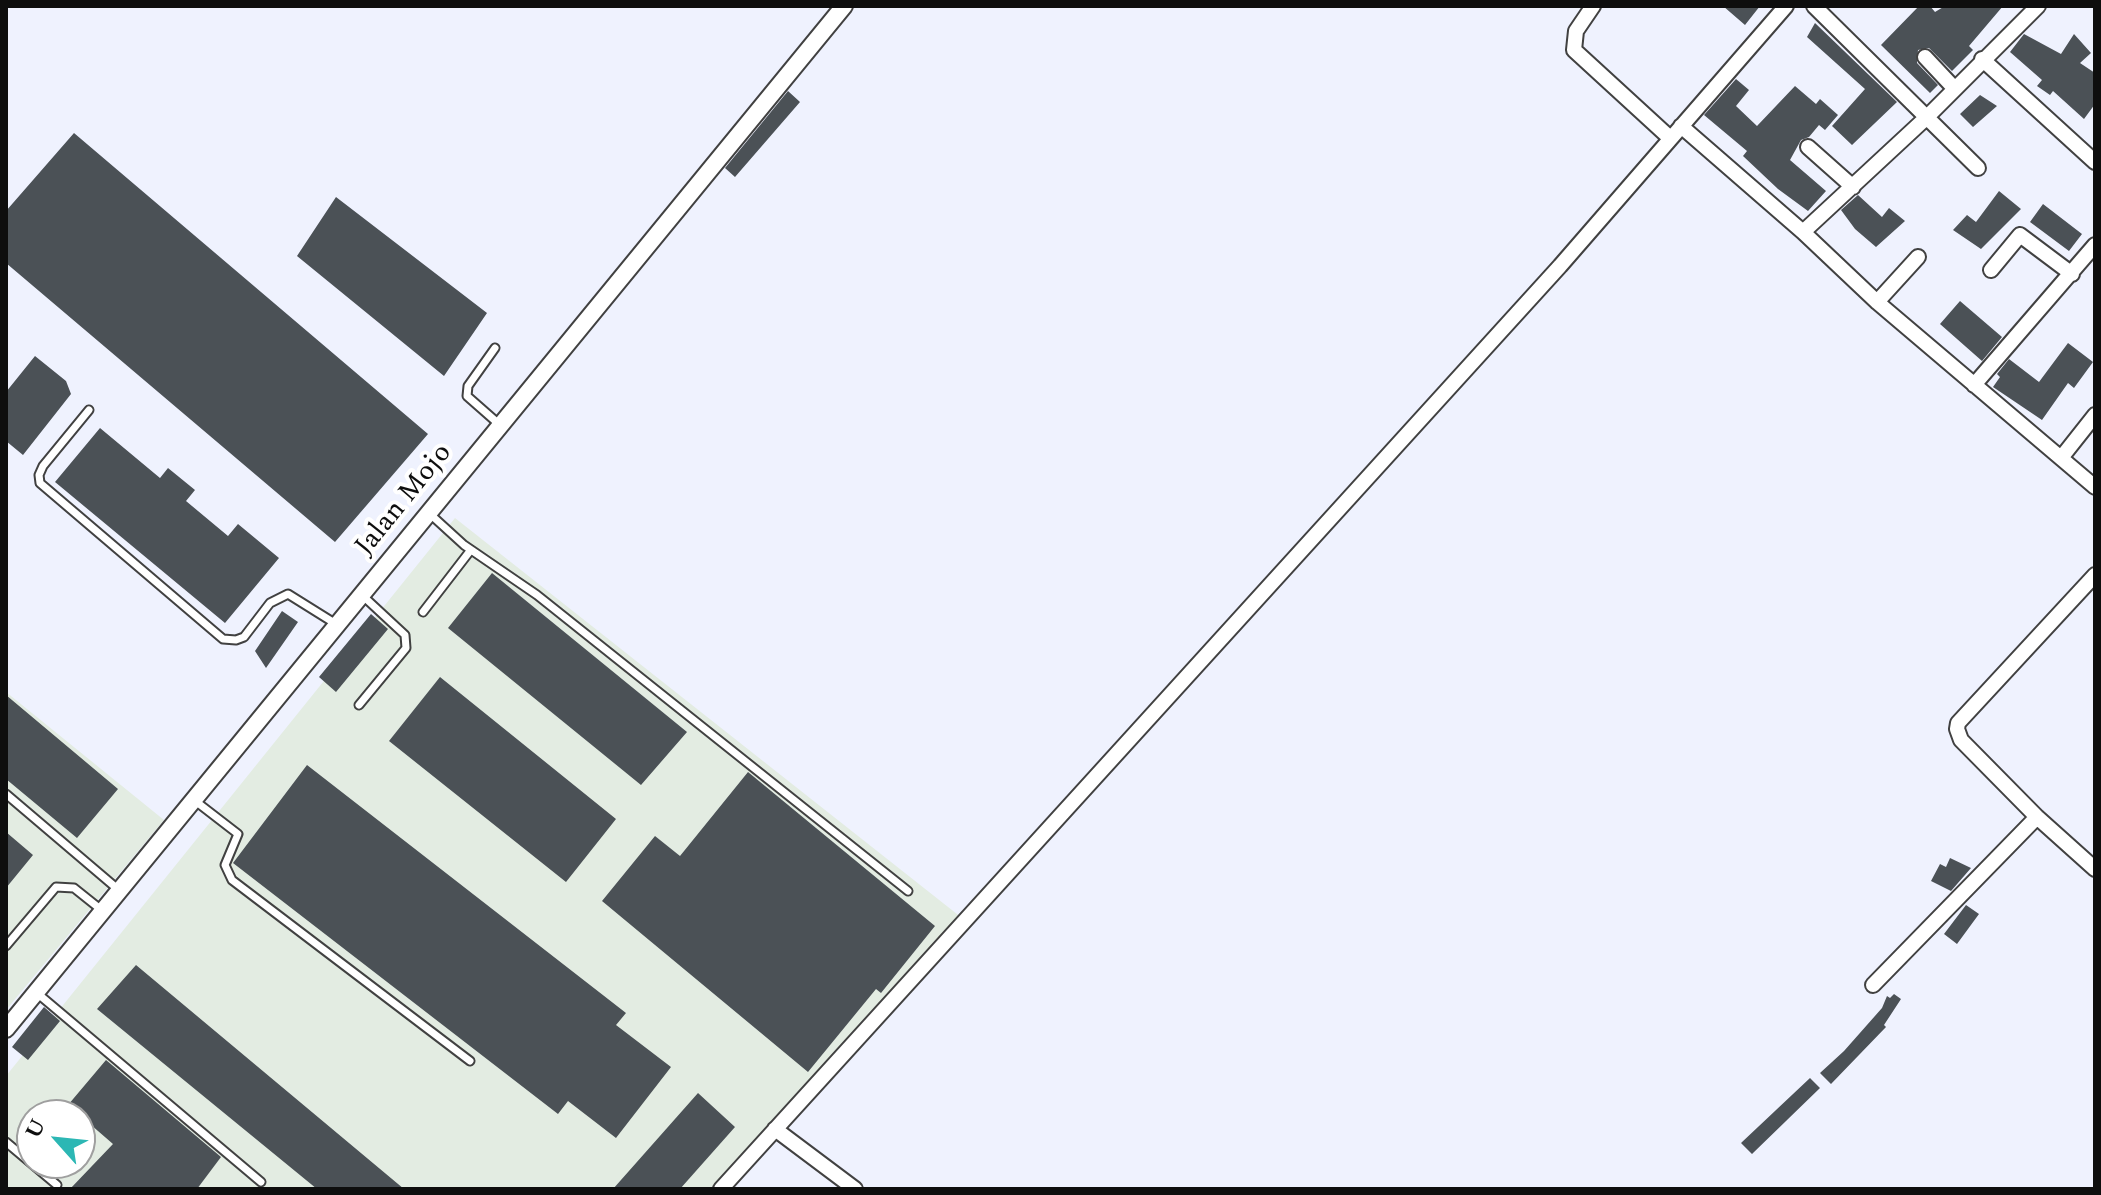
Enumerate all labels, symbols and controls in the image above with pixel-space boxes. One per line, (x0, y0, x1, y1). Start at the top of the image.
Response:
street label: Jalan Mojo (350, 438, 460, 564)
north arrow (16, 1099, 96, 1179)
text: U (17, 1113, 55, 1144)

